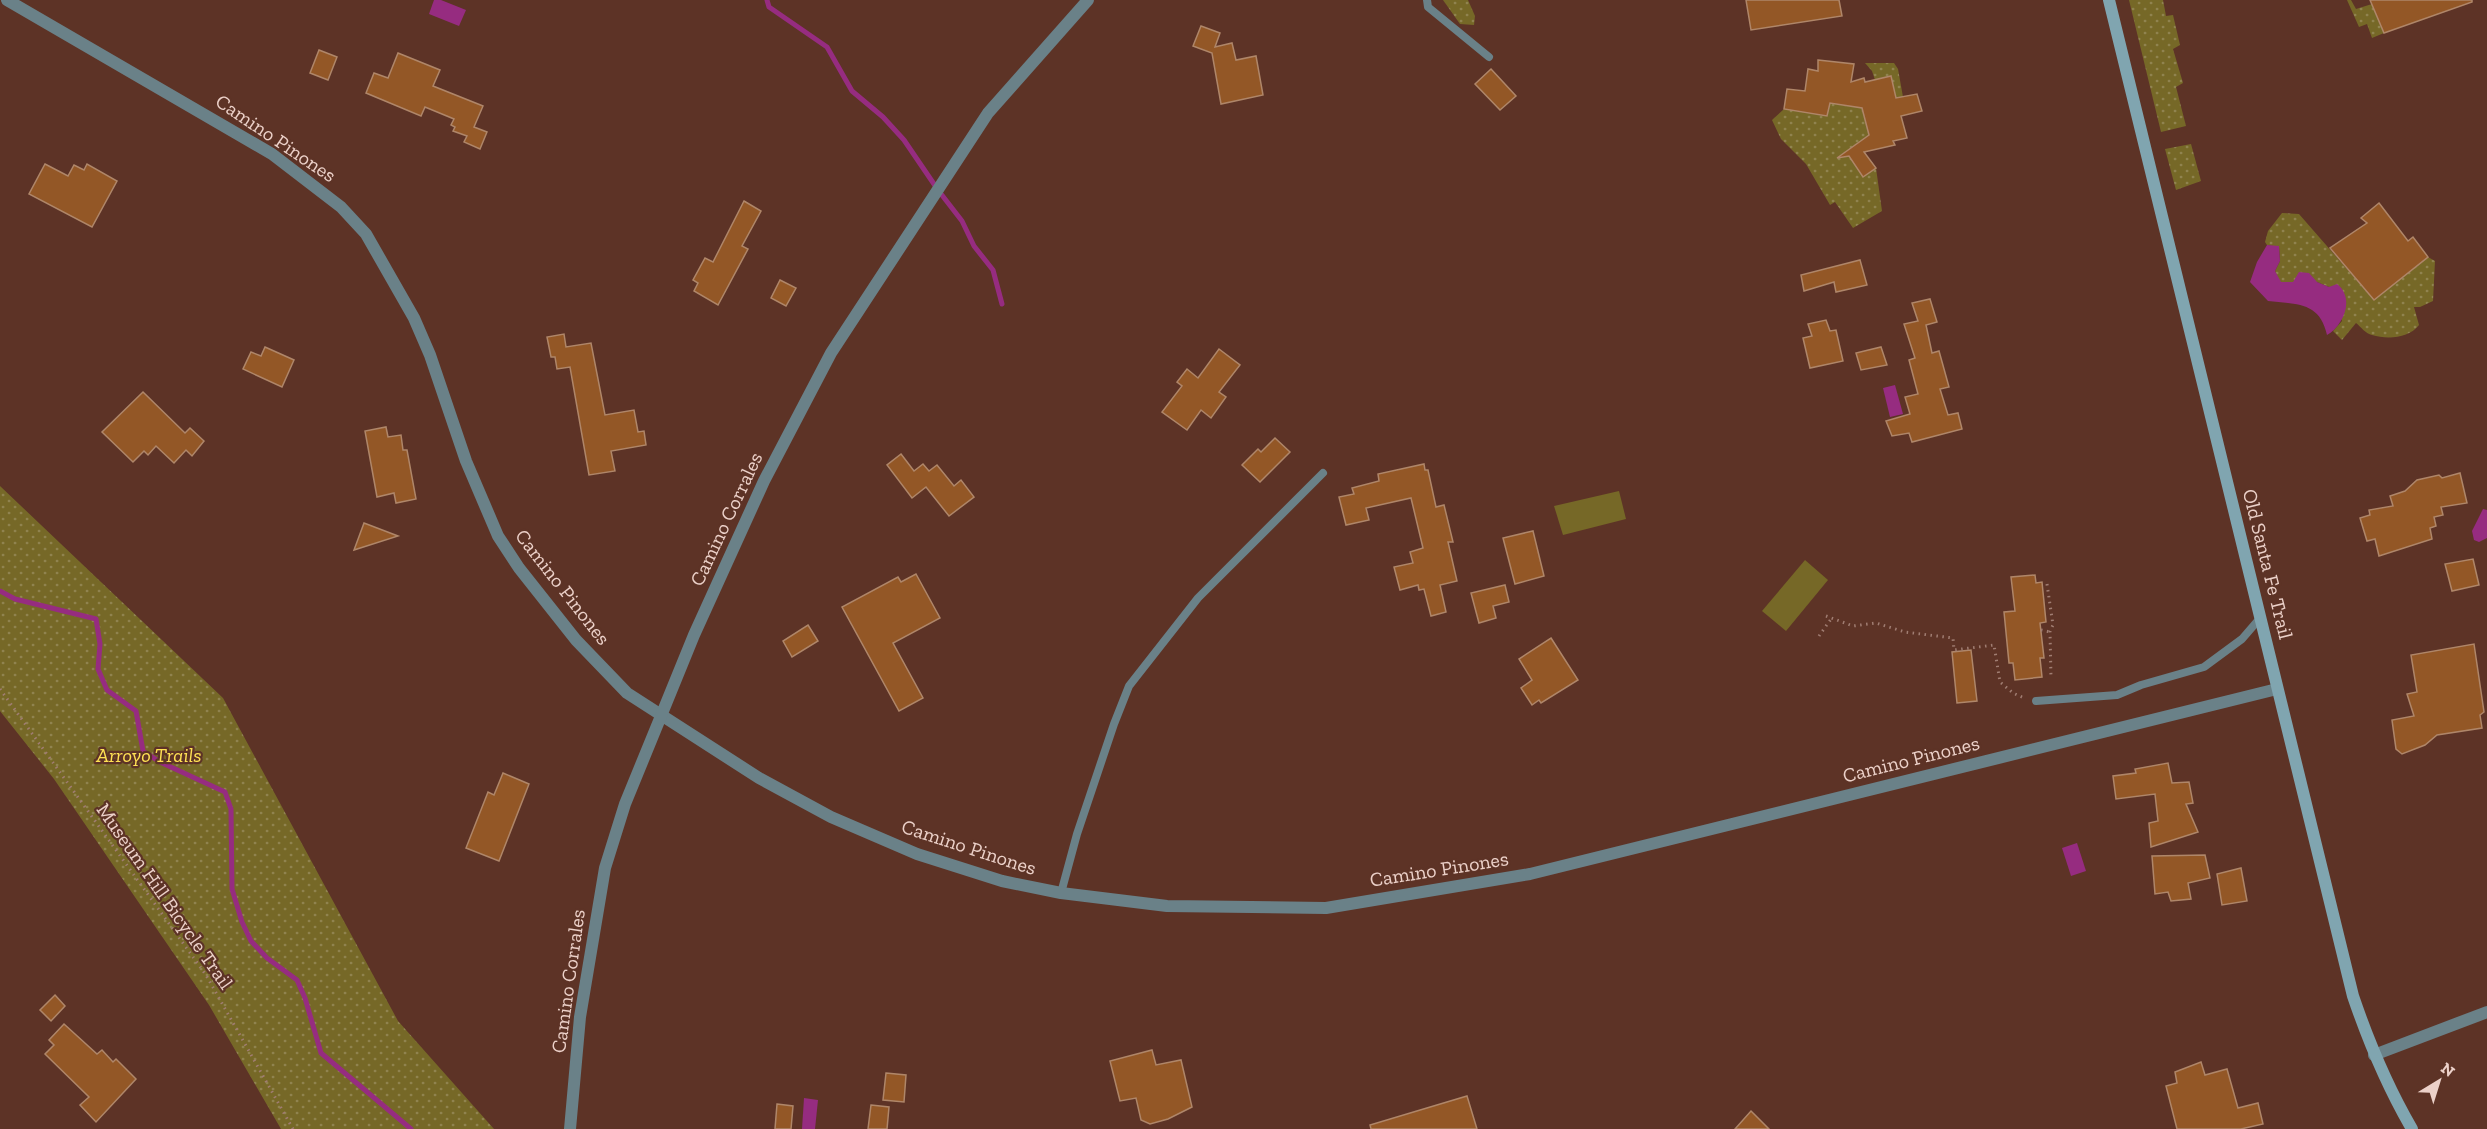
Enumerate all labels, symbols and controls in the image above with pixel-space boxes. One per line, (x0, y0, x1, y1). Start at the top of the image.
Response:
street label: Camino Pinones (211, 89, 341, 187)
street label: Camino Corrales (685, 448, 767, 590)
street label: Old Santa Fe Trail (2238, 486, 2298, 642)
street label: Camino Pinones (510, 524, 616, 650)
street label: Camino Pinones (1840, 730, 1982, 788)
park label: Arroyo Trails (95, 743, 202, 767)
street label: Museum Hill Bicycle Trail (92, 798, 238, 994)
street label: Camino Pinones (899, 814, 1039, 880)
street label: Camino Pinones (1368, 846, 1510, 892)
street label: Camino Corrales (546, 908, 590, 1054)
north arrow (2409, 1051, 2469, 1111)
text: N (2437, 1058, 2459, 1081)

